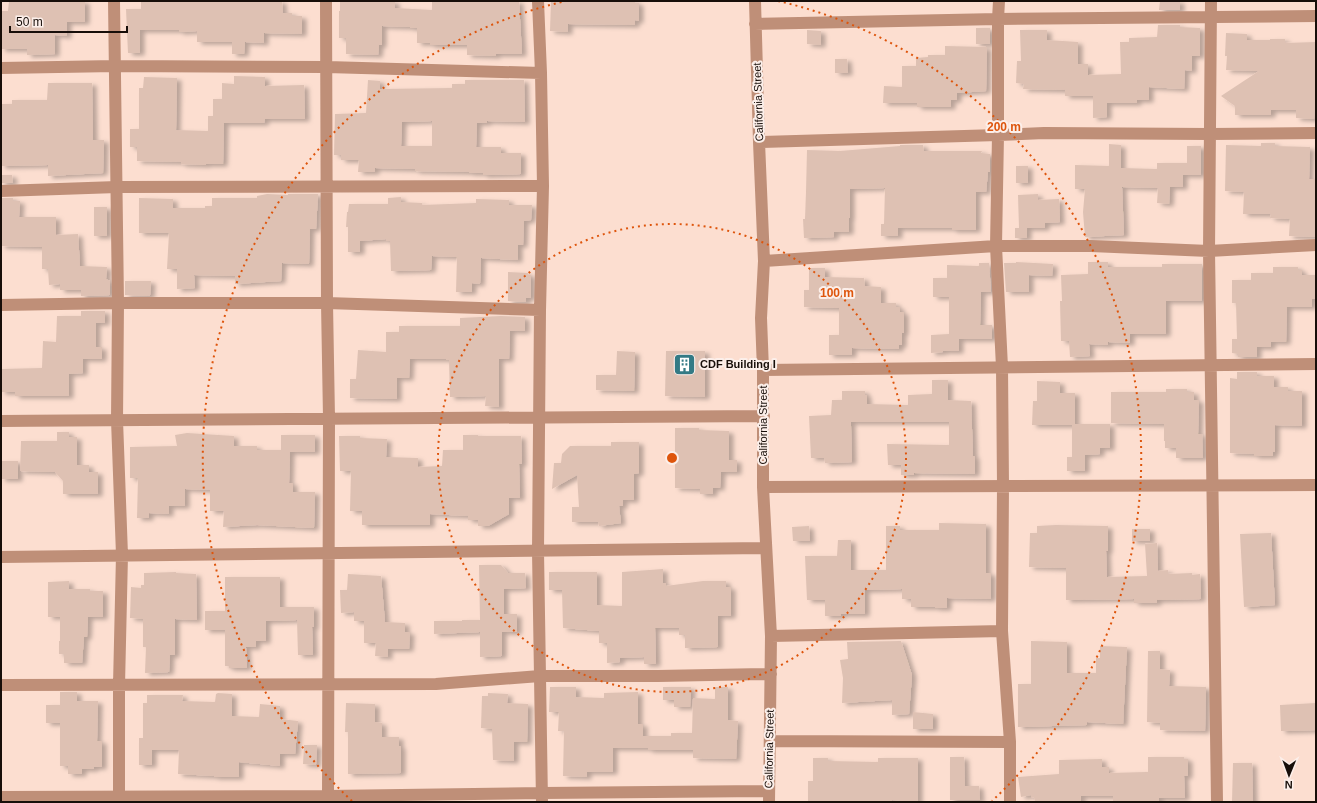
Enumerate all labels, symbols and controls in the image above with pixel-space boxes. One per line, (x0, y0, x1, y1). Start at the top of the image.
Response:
scale bar (10, 8, 127, 34)
text: 50 m (16, 15, 43, 29)
street label: California Street (751, 62, 765, 142)
text: 200 m (987, 120, 1021, 134)
text: 100 m (820, 286, 854, 300)
building icon: CDF Building I (672, 351, 698, 377)
place label: CDF Building I (700, 358, 776, 370)
street label: California Street (757, 386, 769, 464)
centre of rings (665, 451, 679, 465)
street label: California Street (762, 709, 776, 789)
north arrow (1269, 755, 1309, 795)
text: N (1285, 779, 1293, 791)

